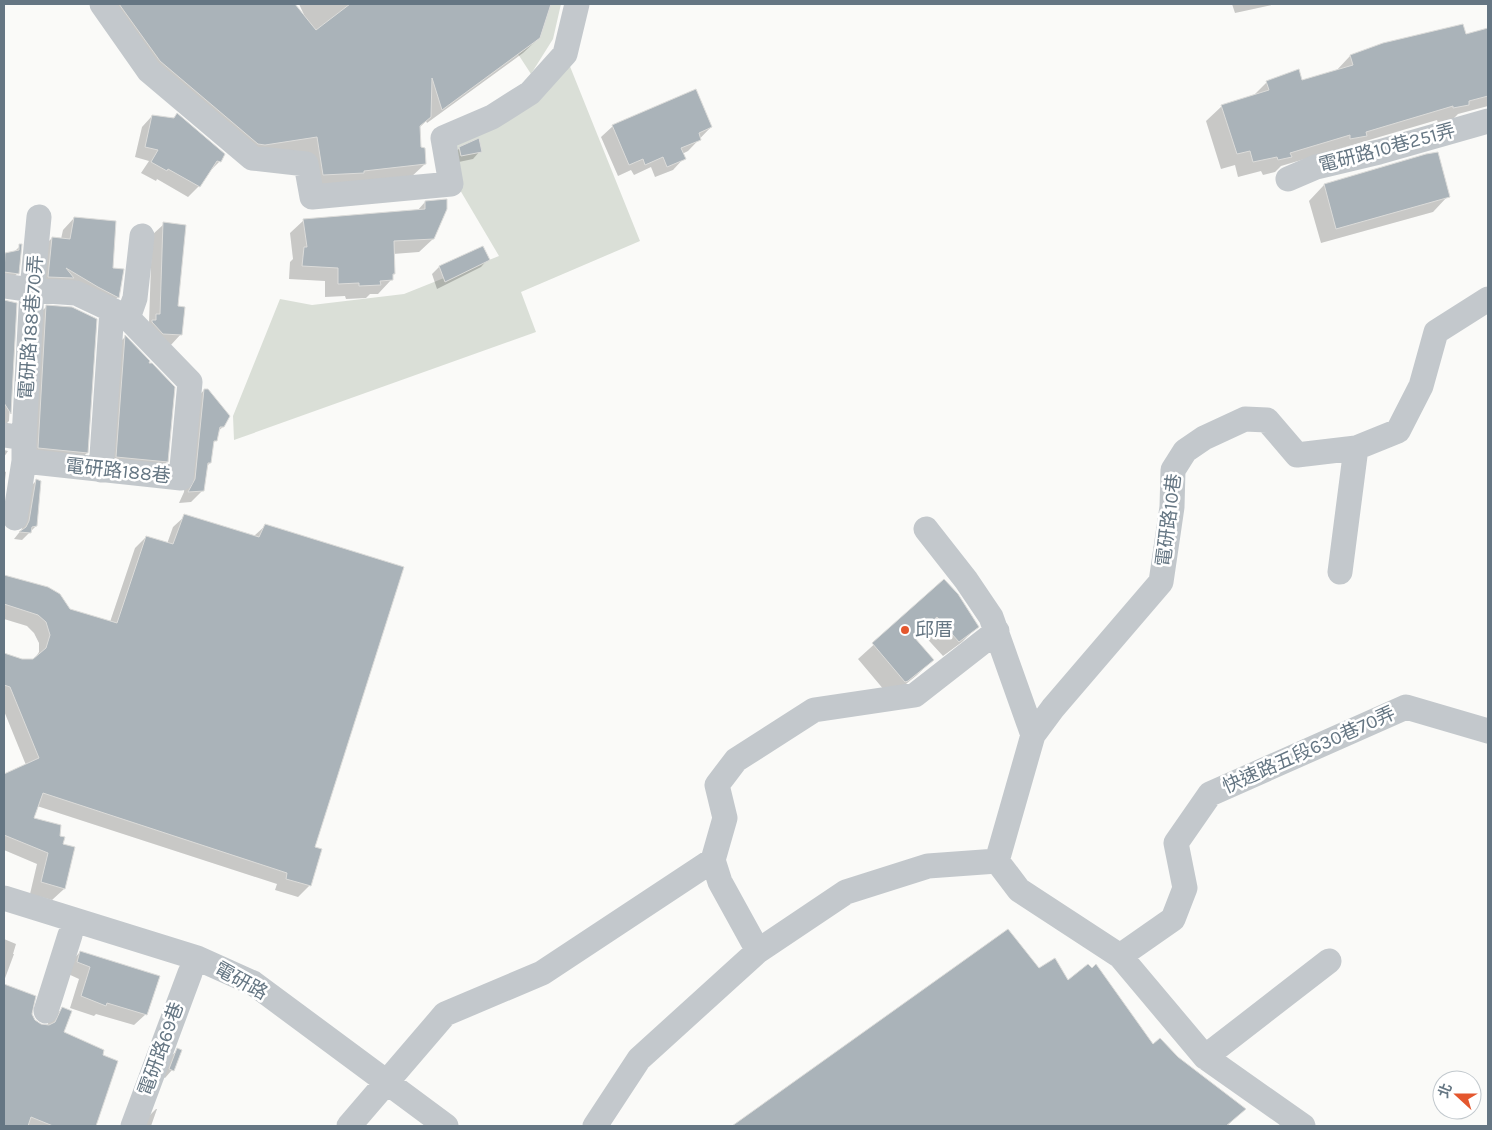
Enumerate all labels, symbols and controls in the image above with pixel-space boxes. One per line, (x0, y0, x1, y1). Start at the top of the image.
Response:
street label: 電研路10巷251弄 (1316, 119, 1458, 177)
street label: 電研路188巷70弄 (15, 254, 47, 400)
street label: 電研路188巷 (64, 455, 172, 487)
street label: 電研路10巷 (1152, 472, 1186, 568)
place label: 邱厝 (915, 619, 953, 641)
marker: 邱厝 (899, 624, 911, 636)
street label: 快速路五段630巷70弄 (1219, 702, 1399, 798)
street label: 電研路 (211, 958, 271, 1004)
street label: 電研路69巷 (134, 999, 188, 1099)
north arrow (1432, 1070, 1482, 1120)
text: 北 (1435, 1081, 1456, 1100)

